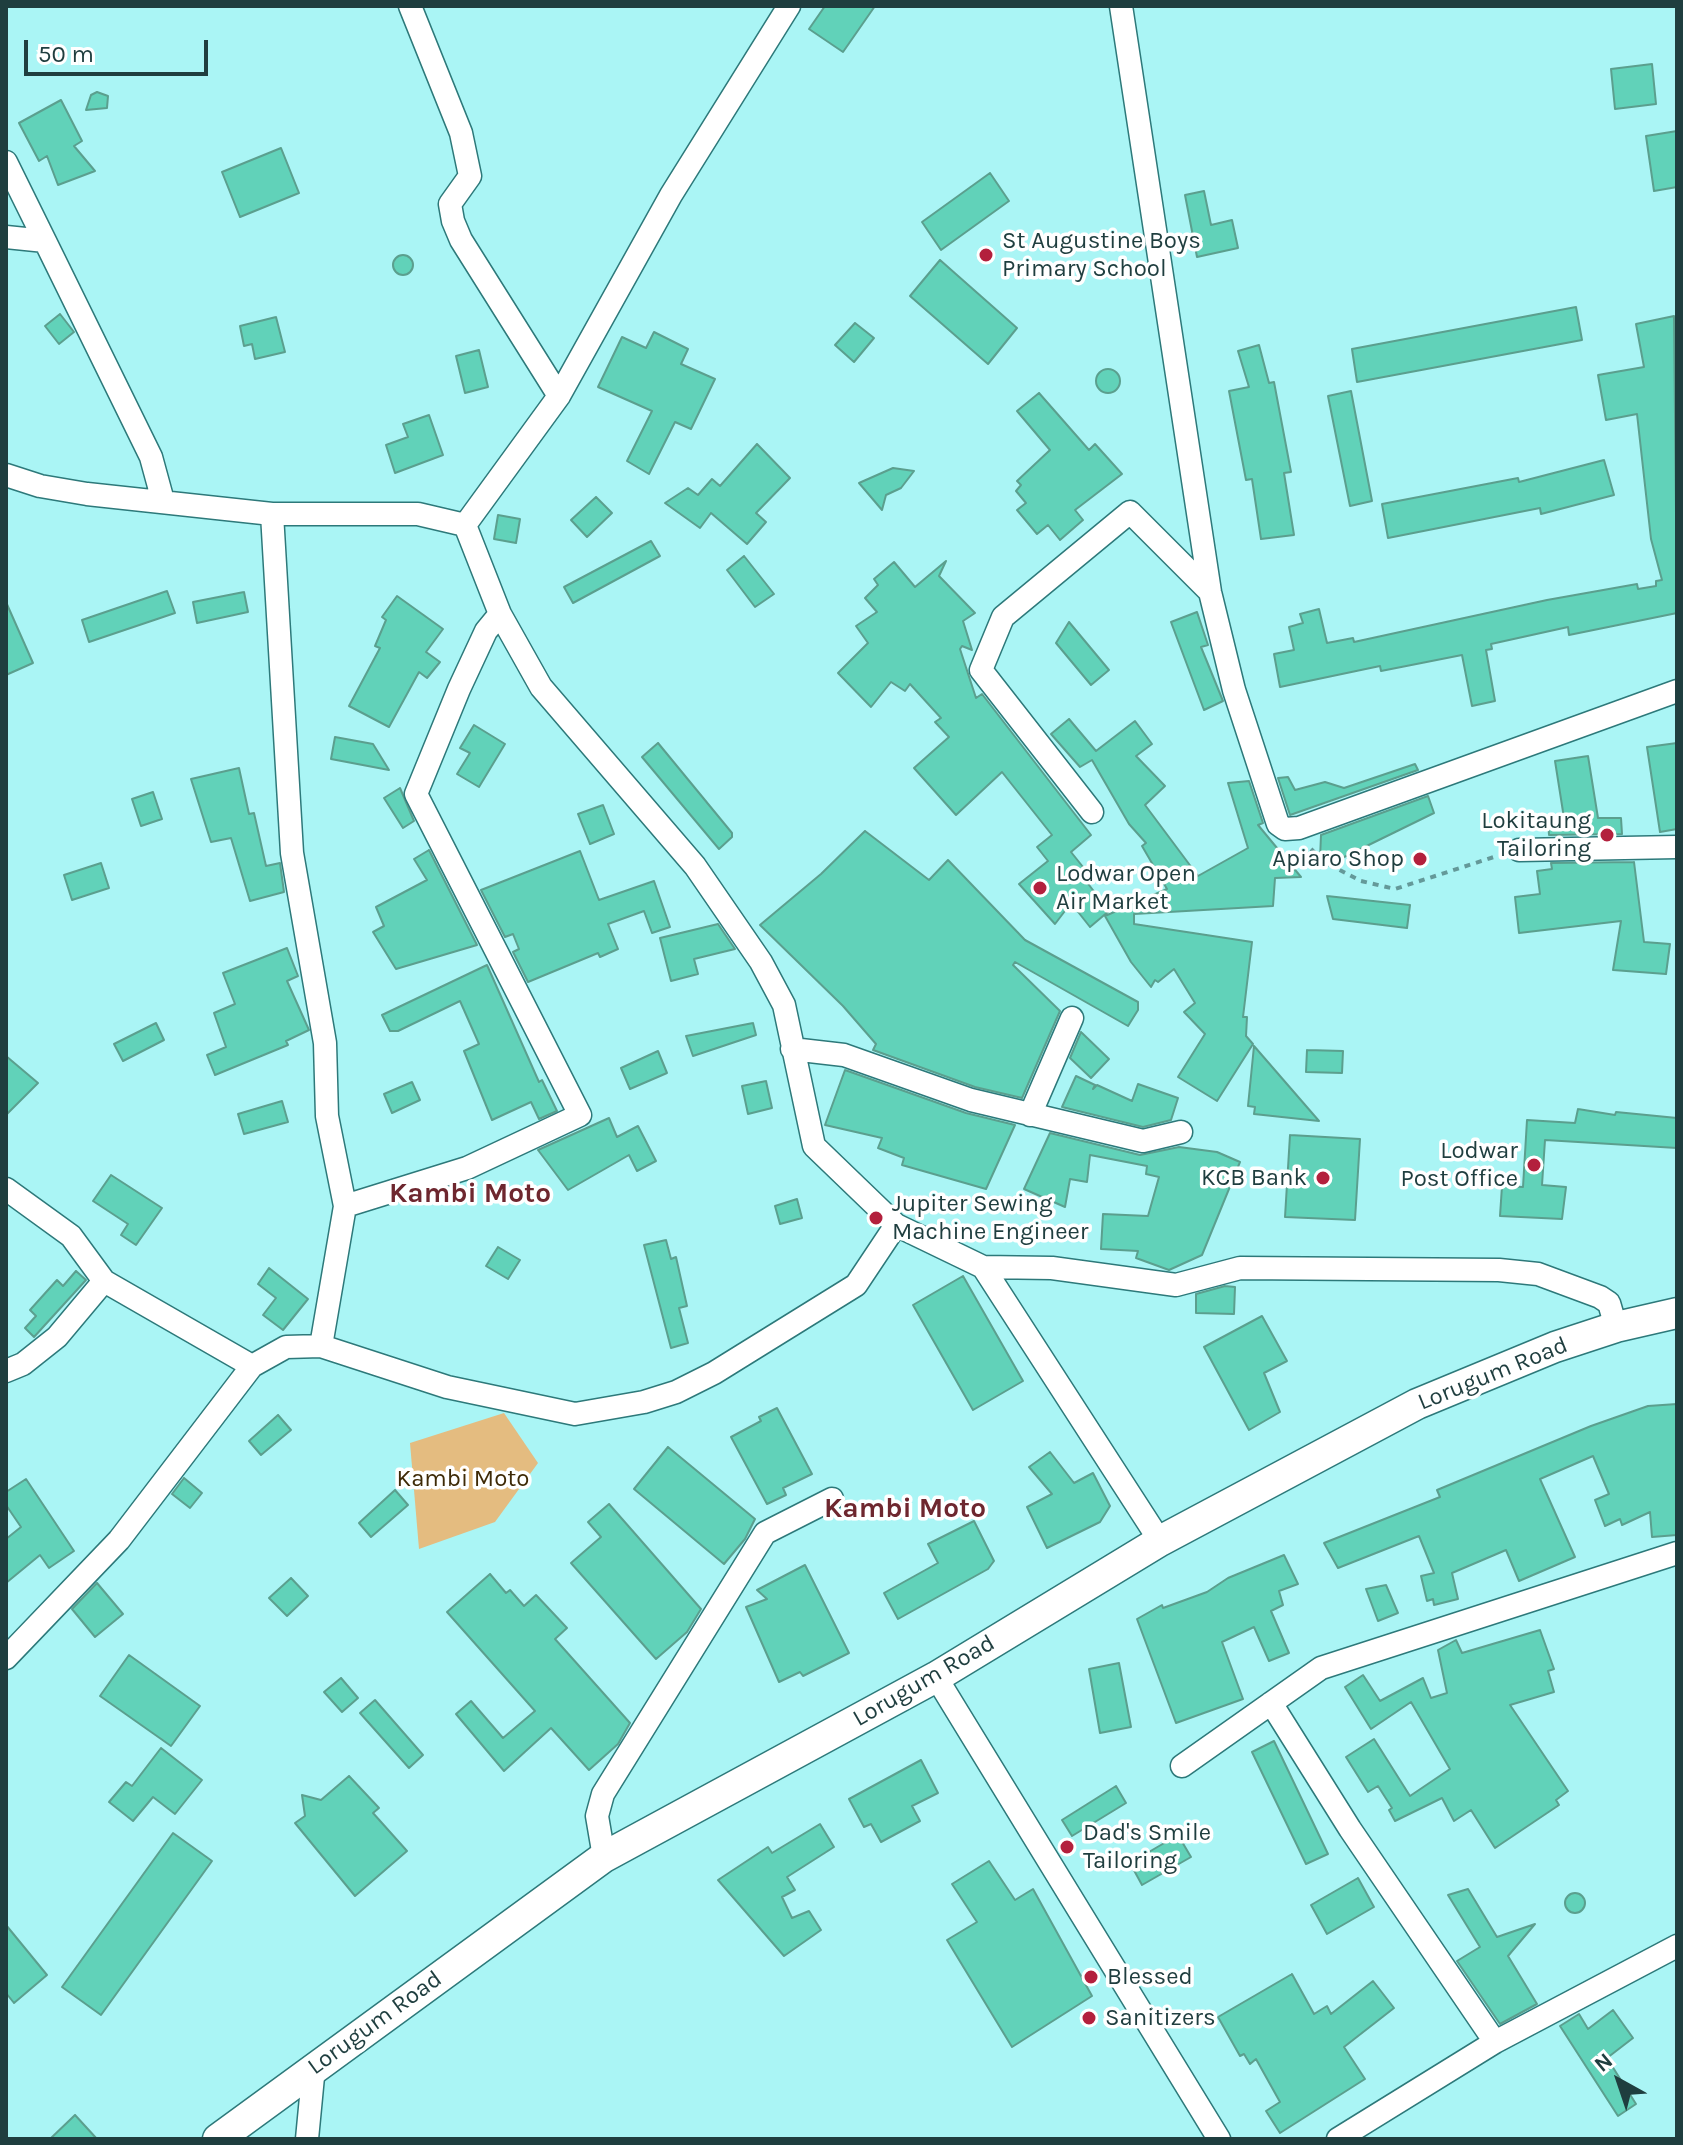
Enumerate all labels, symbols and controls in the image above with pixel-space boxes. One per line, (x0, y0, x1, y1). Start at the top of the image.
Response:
scale bar (28, 24, 212, 74)
text: 50 m (38, 40, 94, 68)
place label: St Augustine Boys Primary School (1002, 227, 1201, 283)
marker: St Augustine Boys Primary School (977, 246, 995, 264)
place label: Lokitaung Tailoring (1481, 807, 1591, 863)
marker: Lokitaung Tailoring (1598, 826, 1616, 844)
place label: Apiaro Shop (1272, 845, 1404, 873)
marker: Apiaro Shop (1411, 850, 1429, 868)
place label: Lodwar Open Air Market (1056, 860, 1196, 916)
marker: Lodwar Open Air Market (1031, 879, 1049, 897)
place label: Lodwar Post Office (1400, 1137, 1518, 1193)
marker: Lodwar Post Office (1525, 1156, 1543, 1174)
place label: KCB Bank (1201, 1164, 1307, 1192)
marker: KCB Bank (1314, 1169, 1332, 1187)
district label: Kambi Moto (389, 1177, 551, 1211)
place label: Jupiter Sewing Machine Engineer (892, 1190, 1089, 1246)
marker: Jupiter Sewing Machine Engineer (867, 1209, 885, 1227)
street label: Lorugum Road (1414, 1331, 1572, 1417)
park label: Kambi Moto (397, 1465, 529, 1493)
district label: Kambi Moto (824, 1492, 986, 1526)
street label: Lorugum Road (848, 1629, 1000, 1733)
place label: Dad's Smile Tailoring (1083, 1819, 1211, 1875)
marker: Dad's Smile Tailoring (1058, 1838, 1076, 1856)
place label: Blessed (1107, 1963, 1193, 1991)
street label: Lorugum Road (302, 1965, 448, 2081)
marker: Blessed (1082, 1968, 1100, 1986)
place label: Sanitizers (1105, 2004, 1216, 2032)
marker: Sanitizers (1080, 2009, 1098, 2027)
north arrow (1579, 2041, 1659, 2121)
text: N (1589, 2048, 1618, 2078)

